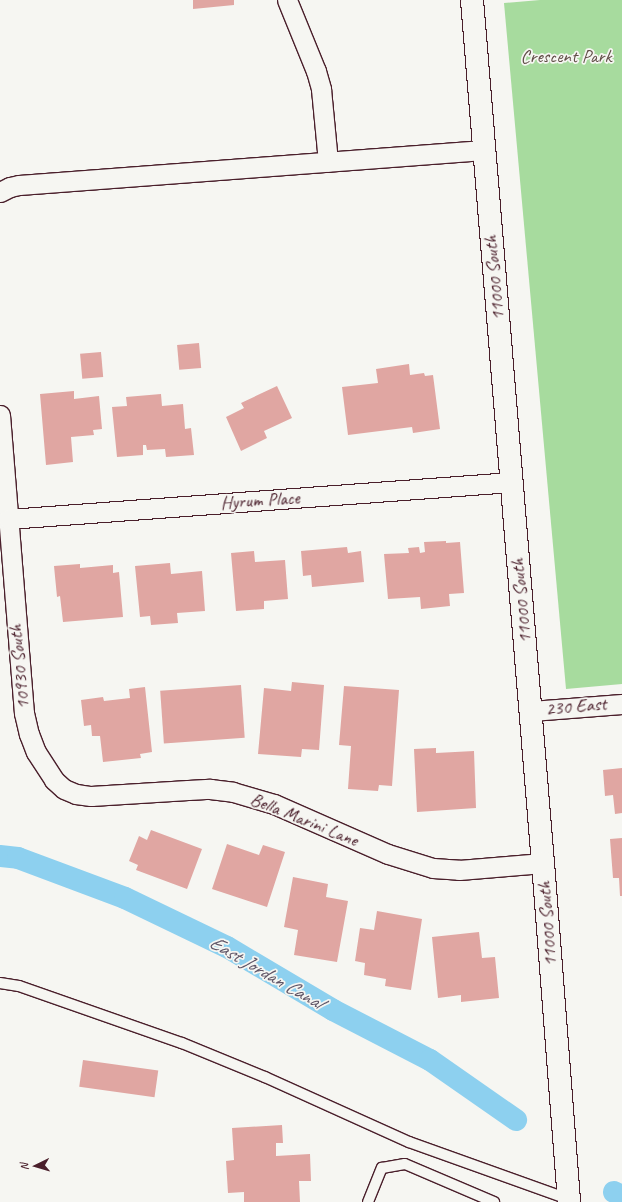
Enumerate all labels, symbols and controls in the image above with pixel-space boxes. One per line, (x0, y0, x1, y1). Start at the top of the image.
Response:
park label: Crescent Park (520, 46, 612, 68)
street label: 11000 South (480, 235, 510, 321)
street label: Hyrum Place (219, 487, 301, 515)
street label: 11000 South (507, 558, 537, 644)
street label: 10930 South (5, 624, 35, 710)
street label: 230 East (544, 693, 608, 721)
street label: Bella Marini Lane (246, 788, 362, 852)
street label: 11000 South (534, 881, 562, 967)
water label: East Jordan Canal (205, 930, 327, 1014)
north arrow (16, 1146, 56, 1186)
text: N (17, 1163, 31, 1171)

